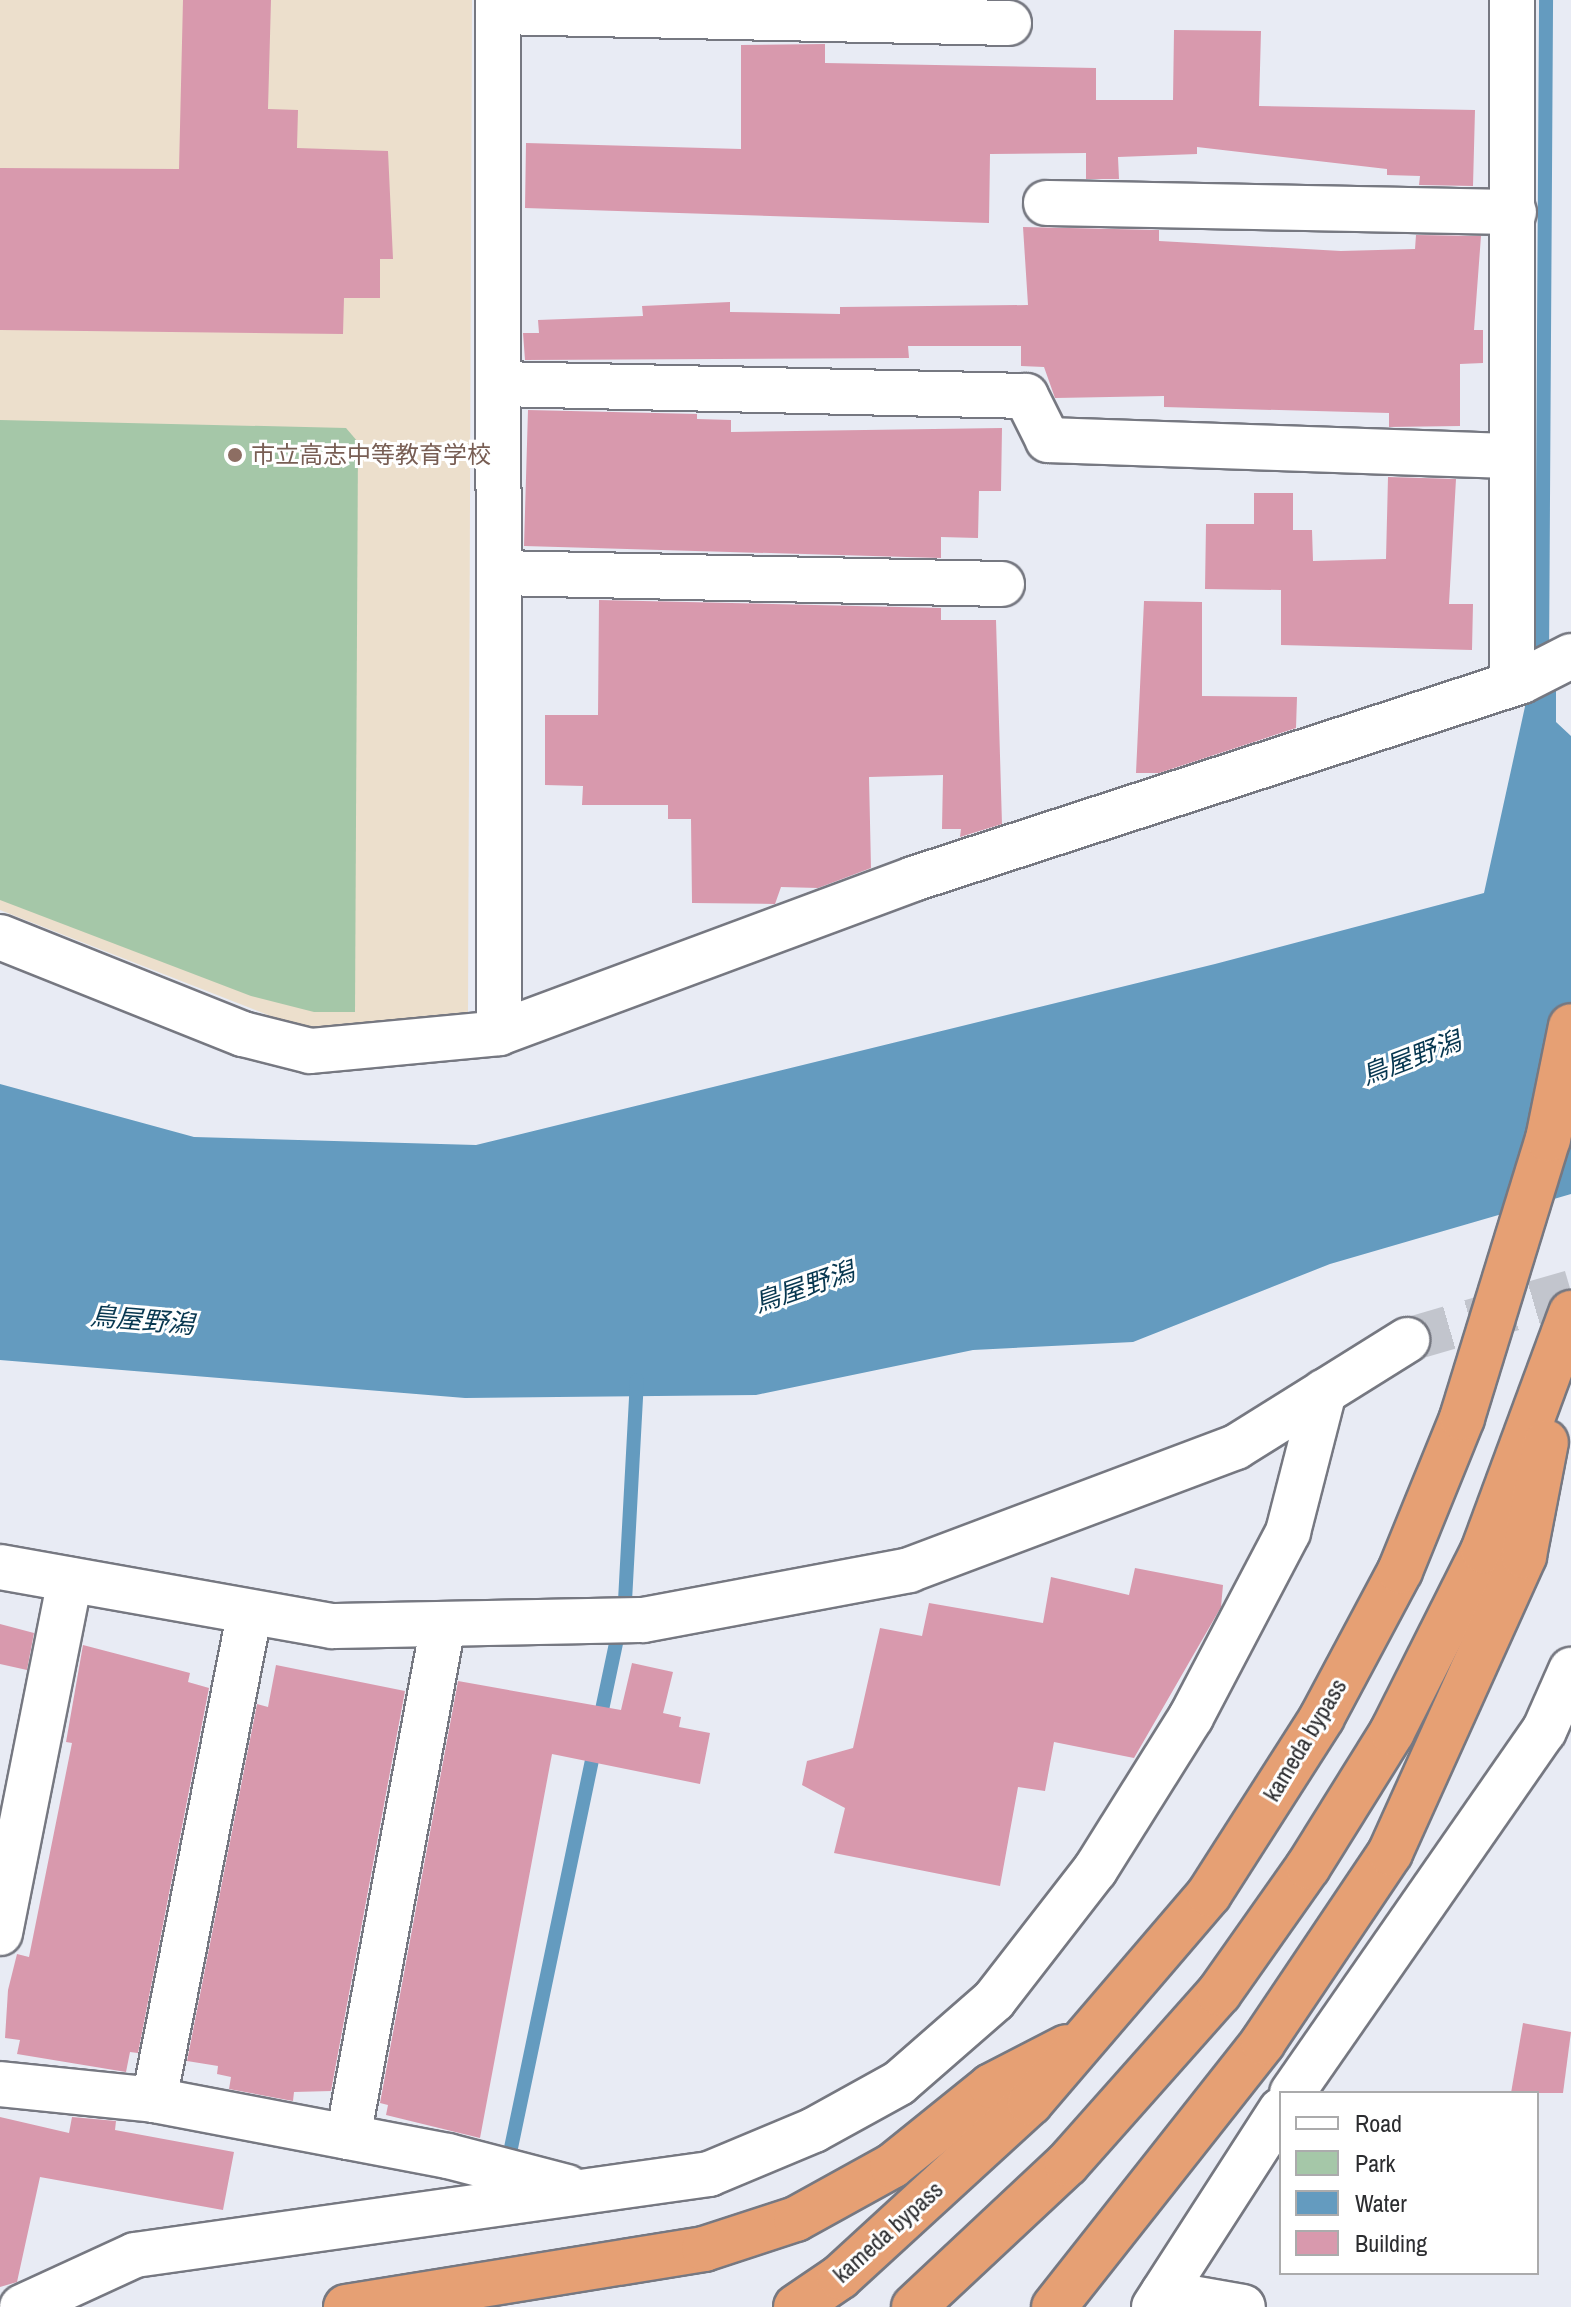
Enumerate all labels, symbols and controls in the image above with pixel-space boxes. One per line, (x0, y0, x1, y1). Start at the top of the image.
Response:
place label: 市立高志中等教育学校 (251, 441, 491, 469)
marker: 市立高志中等教育学校 (226, 446, 244, 464)
water label: 鳥屋野潟 (1357, 1025, 1465, 1091)
water label: 鳥屋野潟 (750, 1255, 858, 1319)
water label: 鳥屋野潟 (89, 1300, 195, 1340)
street label: kameda bypass (1257, 1674, 1353, 1806)
legend (1279, 2091, 1539, 2275)
text: Road (1355, 2107, 1402, 2139)
text: Park (1355, 2147, 1395, 2179)
street label: kameda bypass (827, 2175, 949, 2289)
text: Water (1355, 2187, 1407, 2219)
text: Building (1355, 2227, 1427, 2259)

